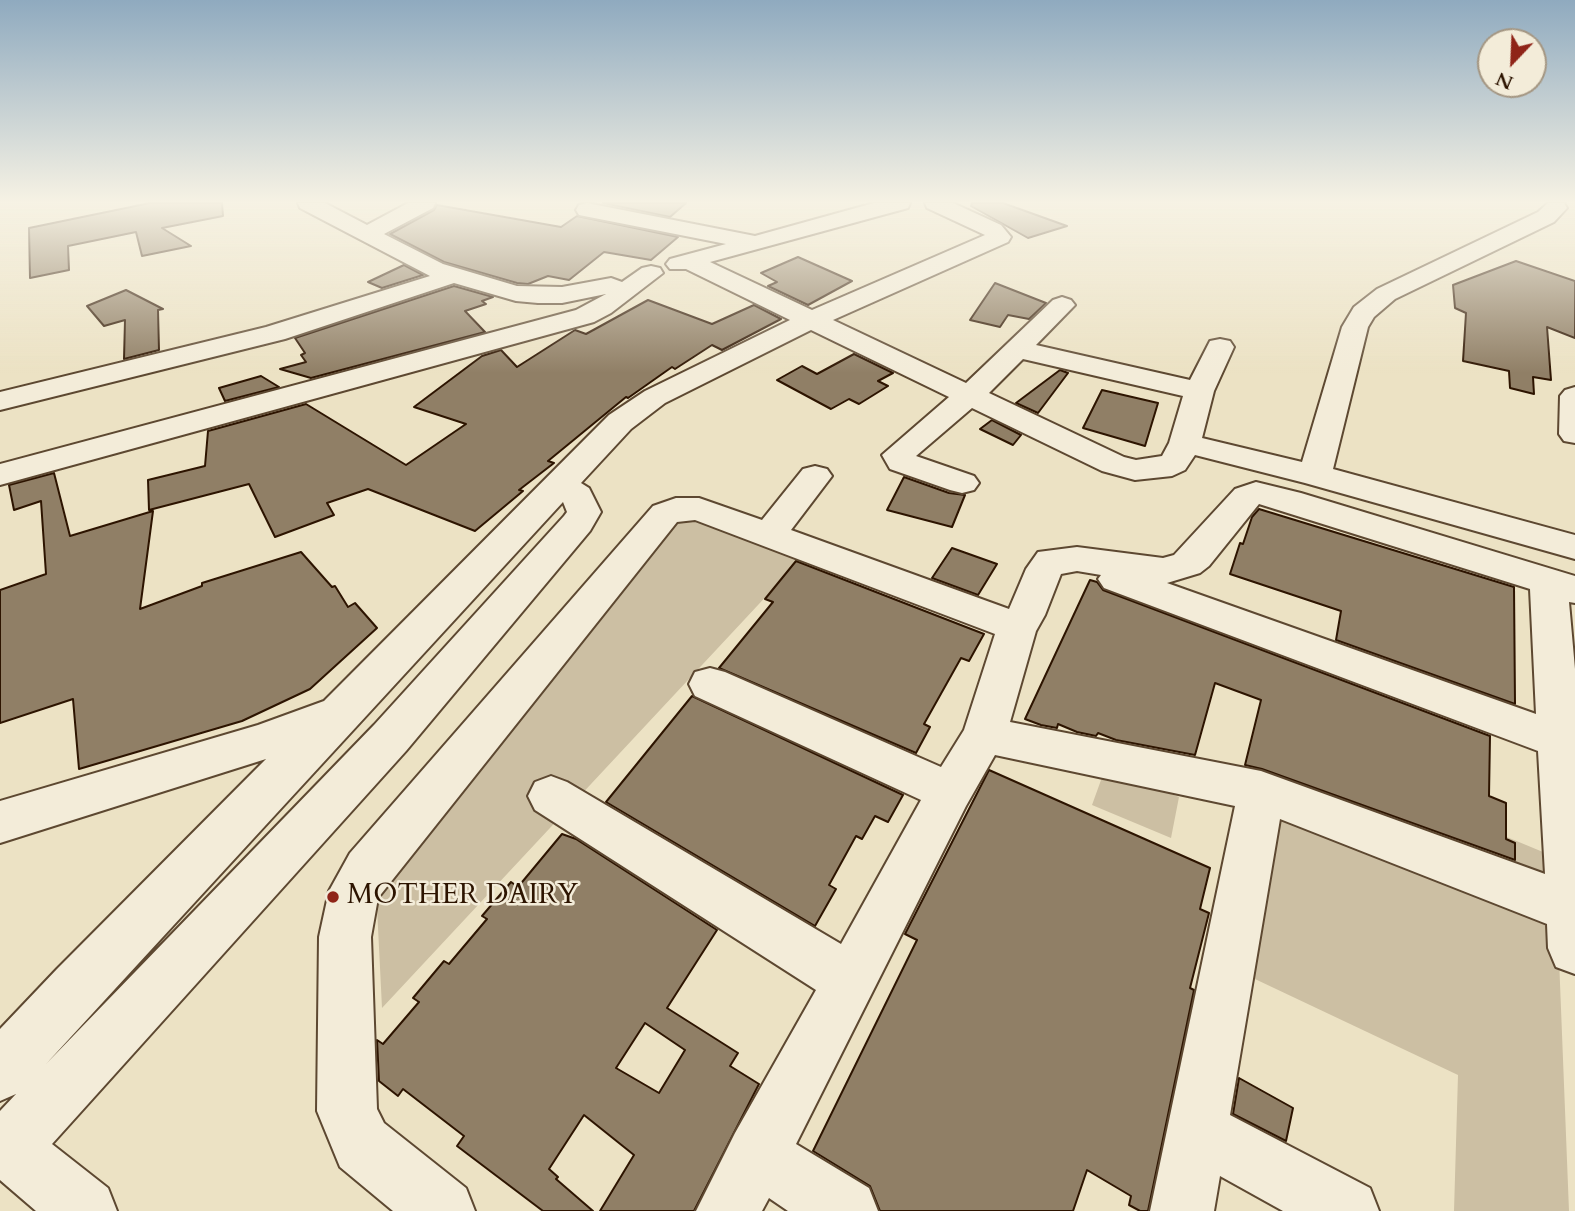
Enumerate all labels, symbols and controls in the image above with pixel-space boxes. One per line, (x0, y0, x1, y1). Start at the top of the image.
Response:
north arrow (1477, 28, 1547, 98)
text: N (1492, 65, 1517, 96)
place label: MOTHER DAIRY (347, 880, 578, 914)
marker: MOTHER DAIRY (325, 889, 341, 905)

